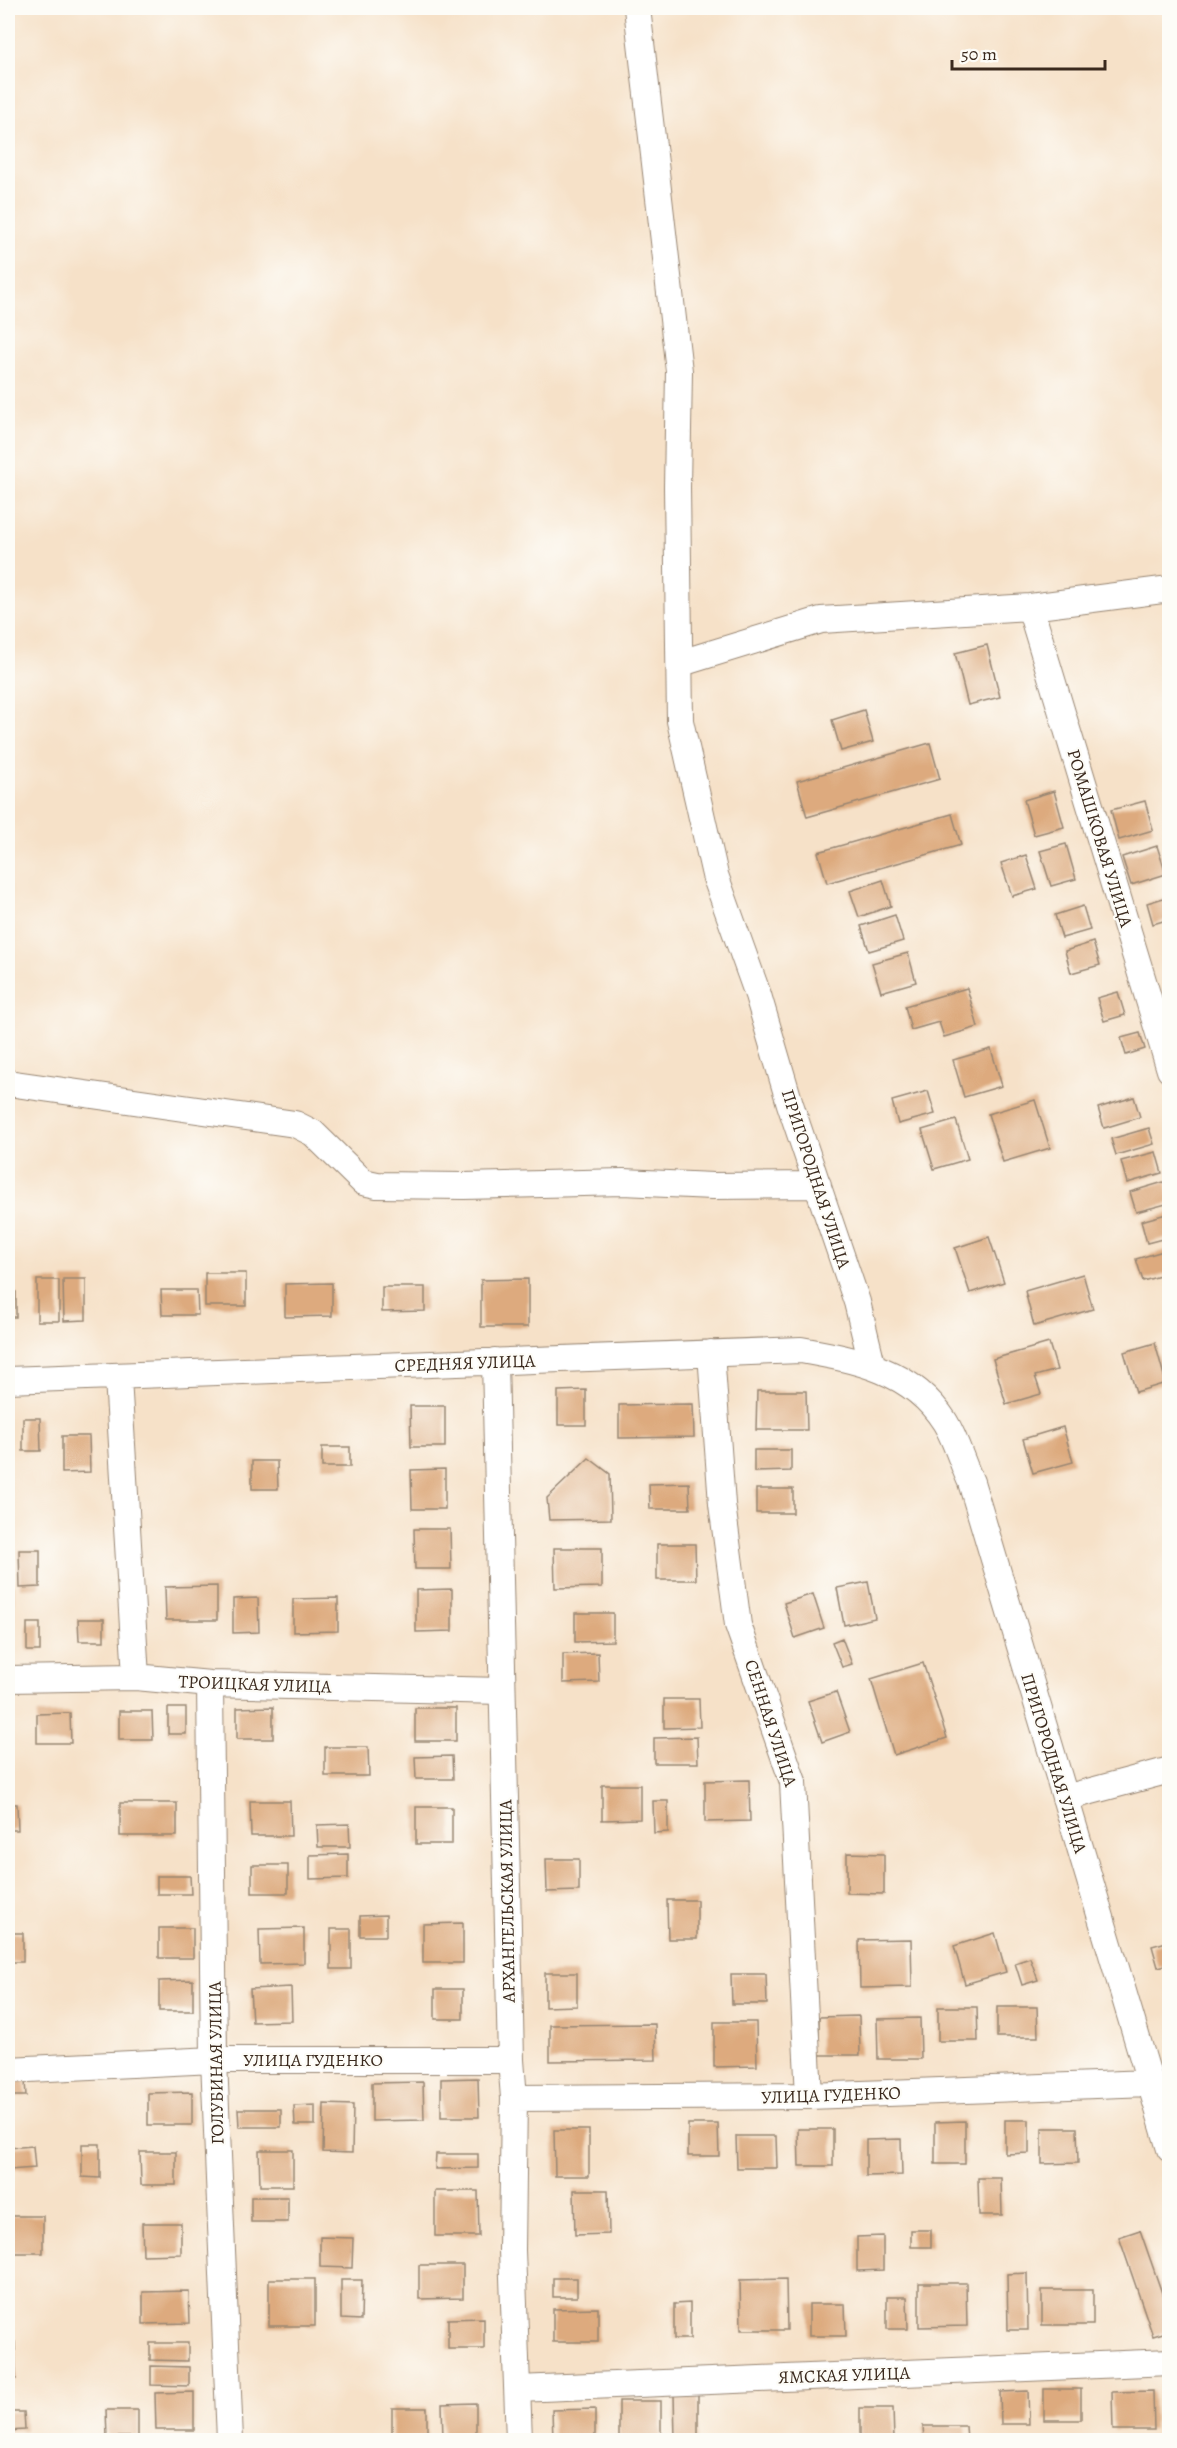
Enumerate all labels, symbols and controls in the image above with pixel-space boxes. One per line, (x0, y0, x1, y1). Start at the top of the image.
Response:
scale bar (952, 33, 1105, 71)
text: 50 m (961, 42, 997, 66)
street label: РОМАШКОВАЯ УЛИЦА (1061, 746, 1139, 930)
street label: ПРИГОРОДНАЯ УЛИЦА (776, 1086, 856, 1272)
street label: СРЕДНЯЯ УЛИЦА (394, 1349, 536, 1377)
street label: СЕННАЯ УЛИЦА (739, 1656, 803, 1790)
street label: ТРОИЦКАЯ УЛИЦА (178, 1669, 332, 1699)
street label: ПРИГОРОДНАЯ УЛИЦА (1015, 1670, 1093, 1856)
street label: АРХАНГЕЛЬСКАЯ УЛИЦА (493, 1799, 521, 2004)
street label: ГОЛУБИНАЯ УЛИЦА (203, 1981, 229, 2145)
street label: УЛИЦА ГУДЕНКО (243, 2048, 383, 2072)
street label: УЛИЦА ГУДЕНКО (761, 2081, 901, 2109)
street label: ЯМСКАЯ УЛИЦА (778, 2361, 911, 2389)

